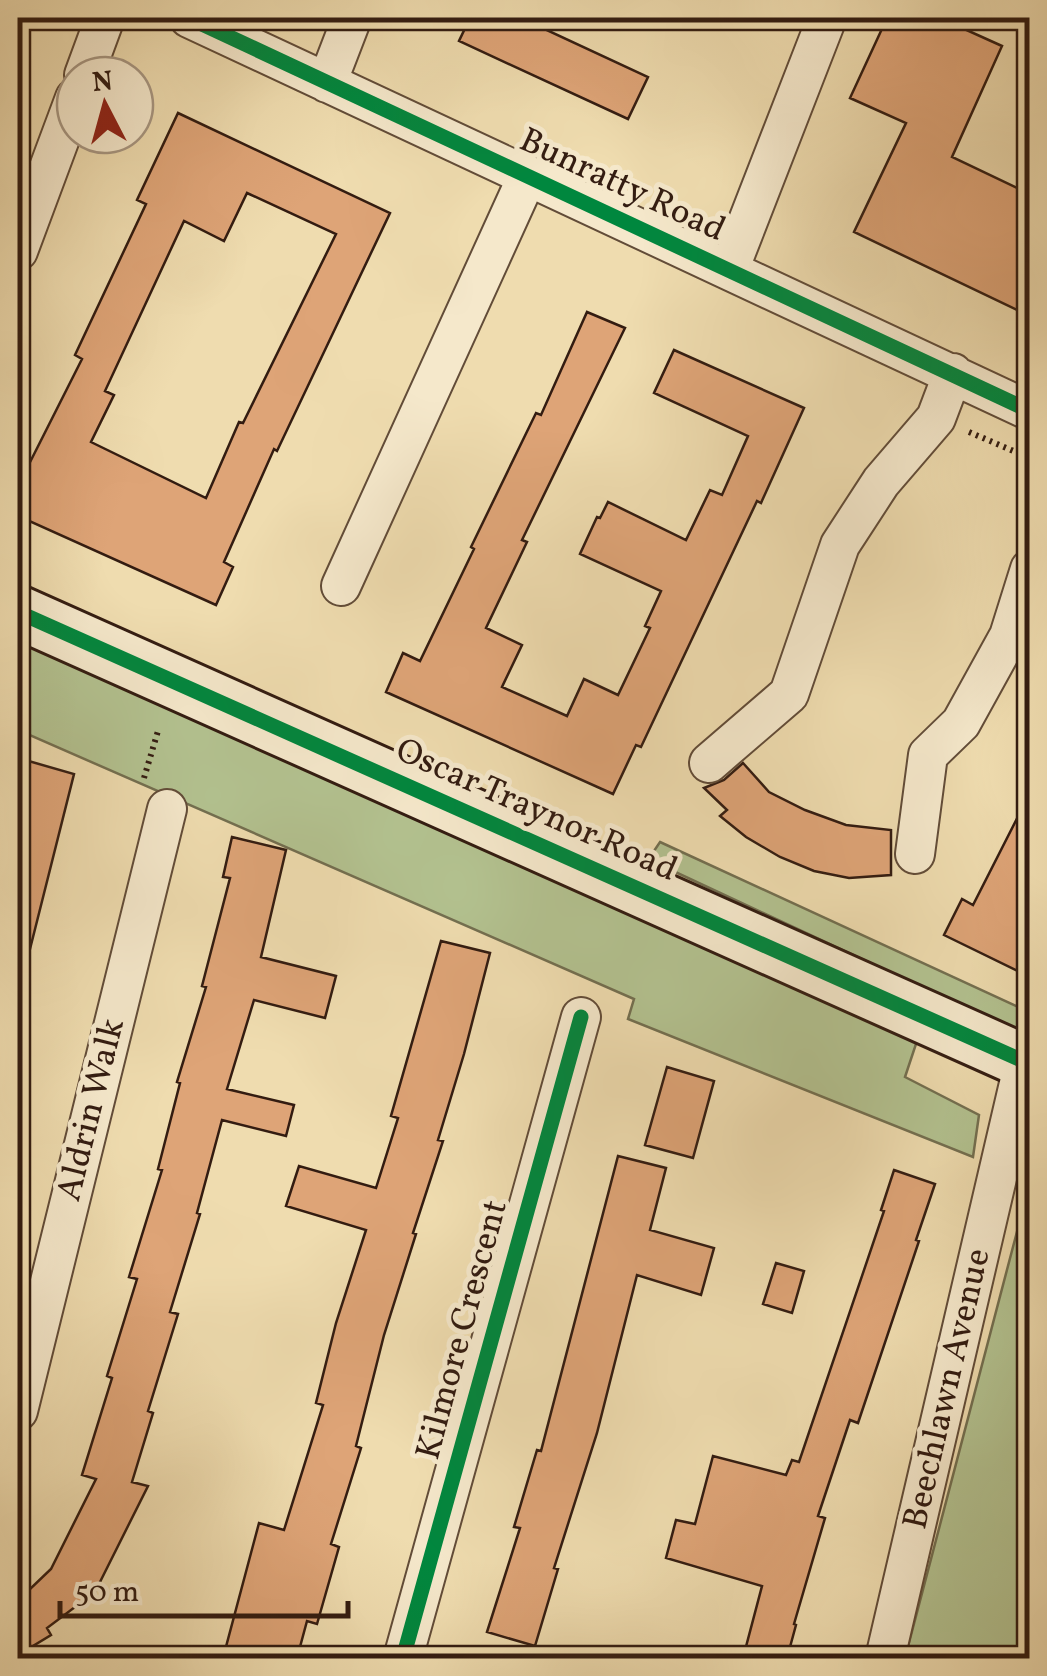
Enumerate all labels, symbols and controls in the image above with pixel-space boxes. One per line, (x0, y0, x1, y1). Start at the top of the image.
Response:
north arrow (55, 55, 155, 155)
text: N (91, 62, 115, 103)
street label: Bunratty Road (511, 117, 733, 255)
street label: Oscar Traynor Road (388, 727, 684, 895)
street label: Aldrin Walk (46, 1014, 138, 1206)
street label: Kilmore Crescent (405, 1195, 521, 1465)
street label: Beechlawn Avenue (892, 1244, 1004, 1534)
scale bar (60, 1556, 348, 1618)
text: 50 m (75, 1572, 139, 1614)

